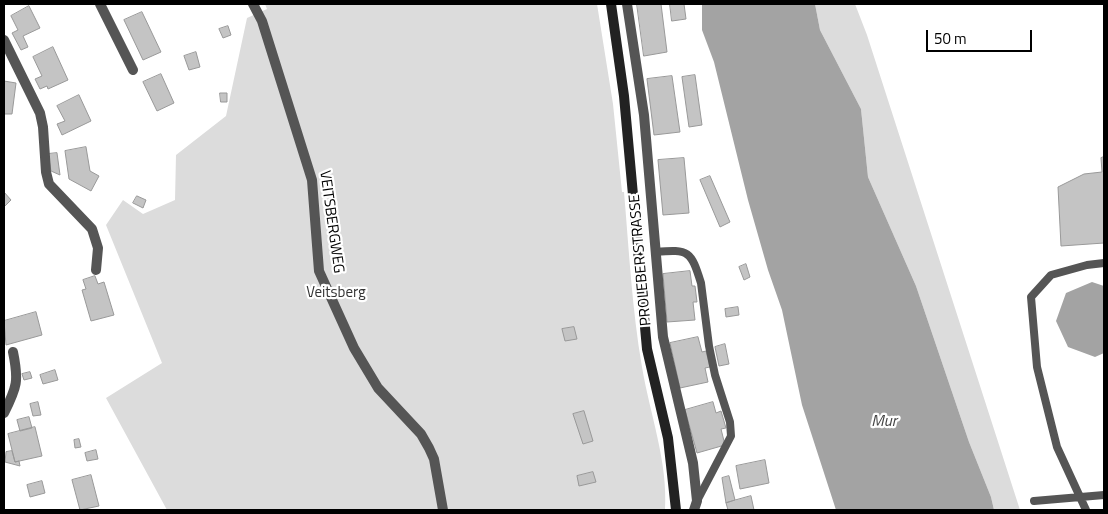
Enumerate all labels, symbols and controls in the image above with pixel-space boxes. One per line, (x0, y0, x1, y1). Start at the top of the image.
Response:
scale bar (928, 20, 1034, 52)
text: 50 m (934, 27, 967, 50)
street label: VEITSBERGWEG (315, 170, 347, 274)
street label: PROLEBER STRASSE (626, 193, 656, 327)
park label: Veitsberg (306, 284, 366, 302)
water label: Mur (871, 412, 897, 432)

